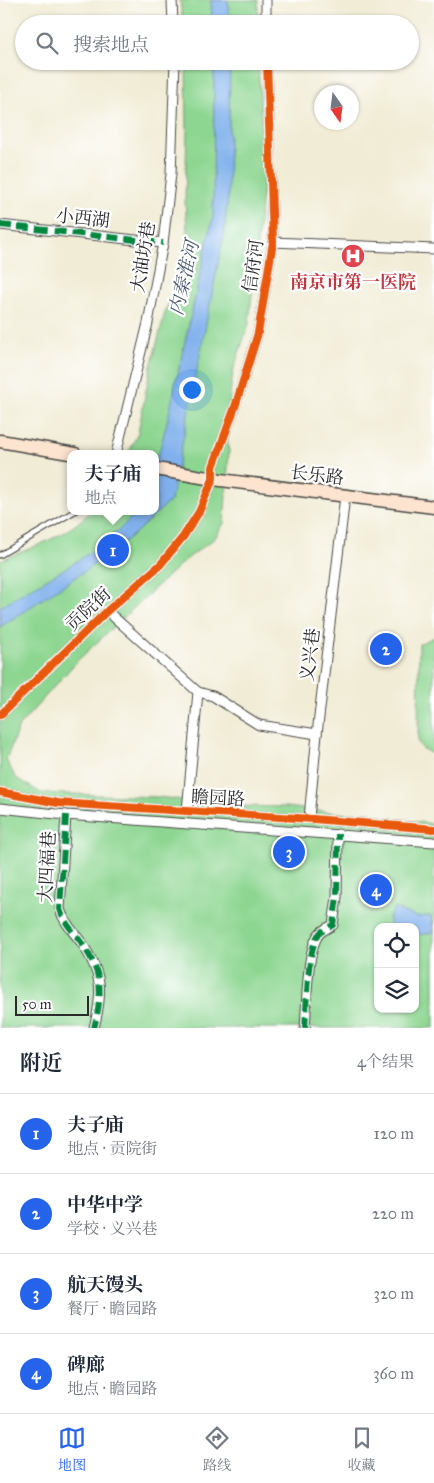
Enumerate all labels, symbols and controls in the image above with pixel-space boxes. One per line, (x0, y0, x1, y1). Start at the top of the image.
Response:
search box (15, 15, 419, 70)
icon: search (33, 29, 61, 57)
text: 搜索地点 (73, 33, 149, 56)
north arrow (314, 85, 359, 130)
street label: 小西湖 (55, 204, 111, 232)
street label: 大油坊巷 (127, 220, 159, 294)
water label: 内秦淮河 (164, 235, 204, 318)
street label: 信府河 (238, 238, 268, 294)
hospital icon: 南京市第一医院 (340, 243, 366, 269)
place label: 南京市第一医院 (290, 271, 416, 293)
your location (179, 377, 205, 403)
popup (67, 450, 159, 515)
street label: 长乐路 (289, 461, 345, 489)
text: 夫子庙 (84, 462, 142, 485)
text: 地点 (84, 488, 117, 507)
pin: 1 (97, 531, 129, 569)
street label: 贡院街 (61, 583, 115, 635)
street label: 义兴巷 (296, 627, 324, 683)
pin: 2 (370, 630, 402, 668)
street label: 瞻园路 (190, 786, 246, 810)
street label: 大四福巷 (34, 830, 60, 904)
pin: 3 (273, 833, 305, 871)
pin: 4 (360, 871, 392, 909)
map controls (374, 923, 419, 1013)
button: locate (374, 923, 419, 968)
button: layers (374, 968, 419, 1013)
scale bar (15, 993, 89, 1016)
text: 50 m (22, 996, 51, 1013)
text: 附近 (20, 1050, 62, 1076)
text: 4个结果 (357, 1052, 414, 1071)
text: 夫子庙 (67, 1113, 124, 1136)
text: 1 (33, 1124, 39, 1143)
text: 120 m (374, 1124, 414, 1143)
text: 地点 · 贡院街 (67, 1139, 157, 1158)
text: 中华中学 (67, 1193, 143, 1216)
text: 2 (32, 1204, 40, 1223)
text: 220 m (372, 1204, 414, 1223)
text: 学校 · 义兴巷 (67, 1219, 157, 1238)
text: 航天馒头 (67, 1273, 143, 1296)
text: 3 (33, 1284, 39, 1303)
text: 320 m (374, 1284, 414, 1303)
text: 餐厅 · 瞻园路 (67, 1299, 157, 1318)
text: 碑廊 (67, 1353, 105, 1376)
text: 4 (32, 1364, 40, 1383)
text: 360 m (373, 1364, 414, 1383)
text: 地点 · 瞻园路 (67, 1379, 157, 1398)
tab: 地图 (58, 1424, 86, 1474)
tab: 路线 (203, 1424, 231, 1474)
tab: 收藏 (348, 1424, 376, 1474)

